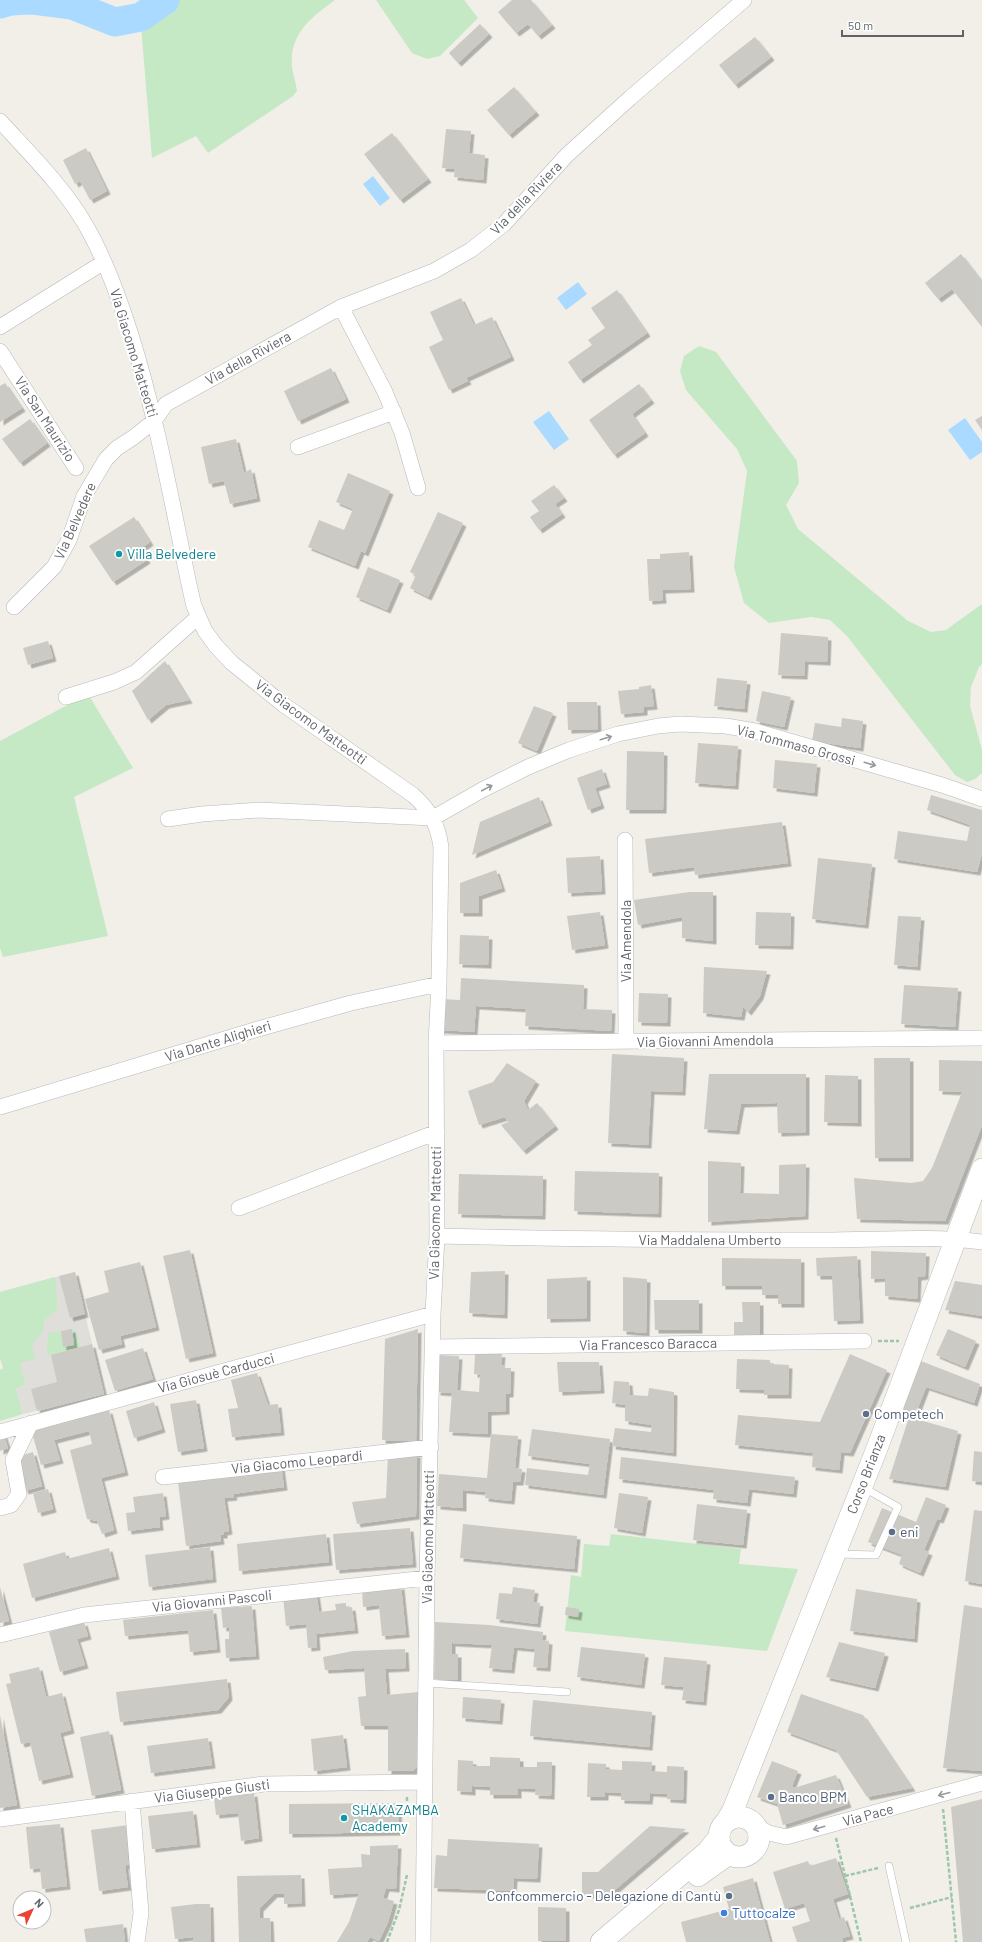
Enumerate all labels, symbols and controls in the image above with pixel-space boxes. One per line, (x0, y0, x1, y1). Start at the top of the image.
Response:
scale bar (842, 12, 963, 38)
text: 50 m (848, 18, 873, 32)
street label: Via della Riviera (486, 157, 565, 238)
street label: Via Giacomo Matteotti (107, 286, 162, 419)
street label: Via della Riviera (202, 327, 294, 388)
street label: Via San Maurizio (12, 373, 79, 465)
street label: Via Belvedere (50, 480, 99, 562)
place label: Villa Belvedere (127, 545, 216, 562)
marker: Villa Belvedere (114, 549, 124, 559)
street label: Via Giacomo Matteotti (252, 675, 370, 768)
street label: Via Tommaso Grossi (735, 721, 857, 769)
one-way arrow (600, 734, 613, 741)
one-way arrow (863, 761, 876, 769)
one-way arrow (481, 783, 493, 791)
street label: Via Amendola (617, 900, 634, 982)
street label: Via Dante Alighieri (163, 1016, 273, 1065)
street label: Via Giovanni Amendola (636, 1031, 774, 1050)
street label: Via Giacomo Matteotti (425, 1146, 444, 1280)
street label: Via Maddalena Umberto (638, 1231, 782, 1248)
street label: Via Francesco Baracca (579, 1334, 717, 1353)
street label: Via Giosuè Carducci (156, 1349, 276, 1396)
place label: Competech (874, 1405, 944, 1422)
marker: Competech (861, 1409, 871, 1419)
street label: Corso Brianza (843, 1432, 888, 1516)
street label: Via Giacomo Leopardi (230, 1446, 363, 1477)
street label: Via Giacomo Matteotti (418, 1470, 437, 1604)
place label: eni (900, 1523, 919, 1540)
marker: eni (887, 1527, 897, 1537)
street label: Via Giovanni Pascoli (151, 1586, 273, 1615)
street label: Via Giuseppe Giusti (153, 1775, 271, 1806)
place label: Banco BPM (779, 1788, 847, 1805)
one-way arrow (938, 1791, 951, 1798)
marker: Banco BPM (766, 1792, 776, 1802)
street label: Via Pace (841, 1800, 895, 1829)
place label: SHAKAZAMBA Academy (352, 1801, 439, 1834)
marker: SHAKAZAMBA Academy (339, 1813, 349, 1823)
one-way arrow (813, 1825, 826, 1832)
place label: Confcommercio - Delegazione di Cantù (487, 1887, 721, 1904)
north arrow (12, 1890, 52, 1930)
marker: Confcommercio - Delegazione di Cantù (724, 1891, 734, 1901)
text: N (32, 1896, 47, 1910)
place label: Tuttocalze (732, 1904, 796, 1921)
marker: Tuttocalze (719, 1908, 729, 1918)

